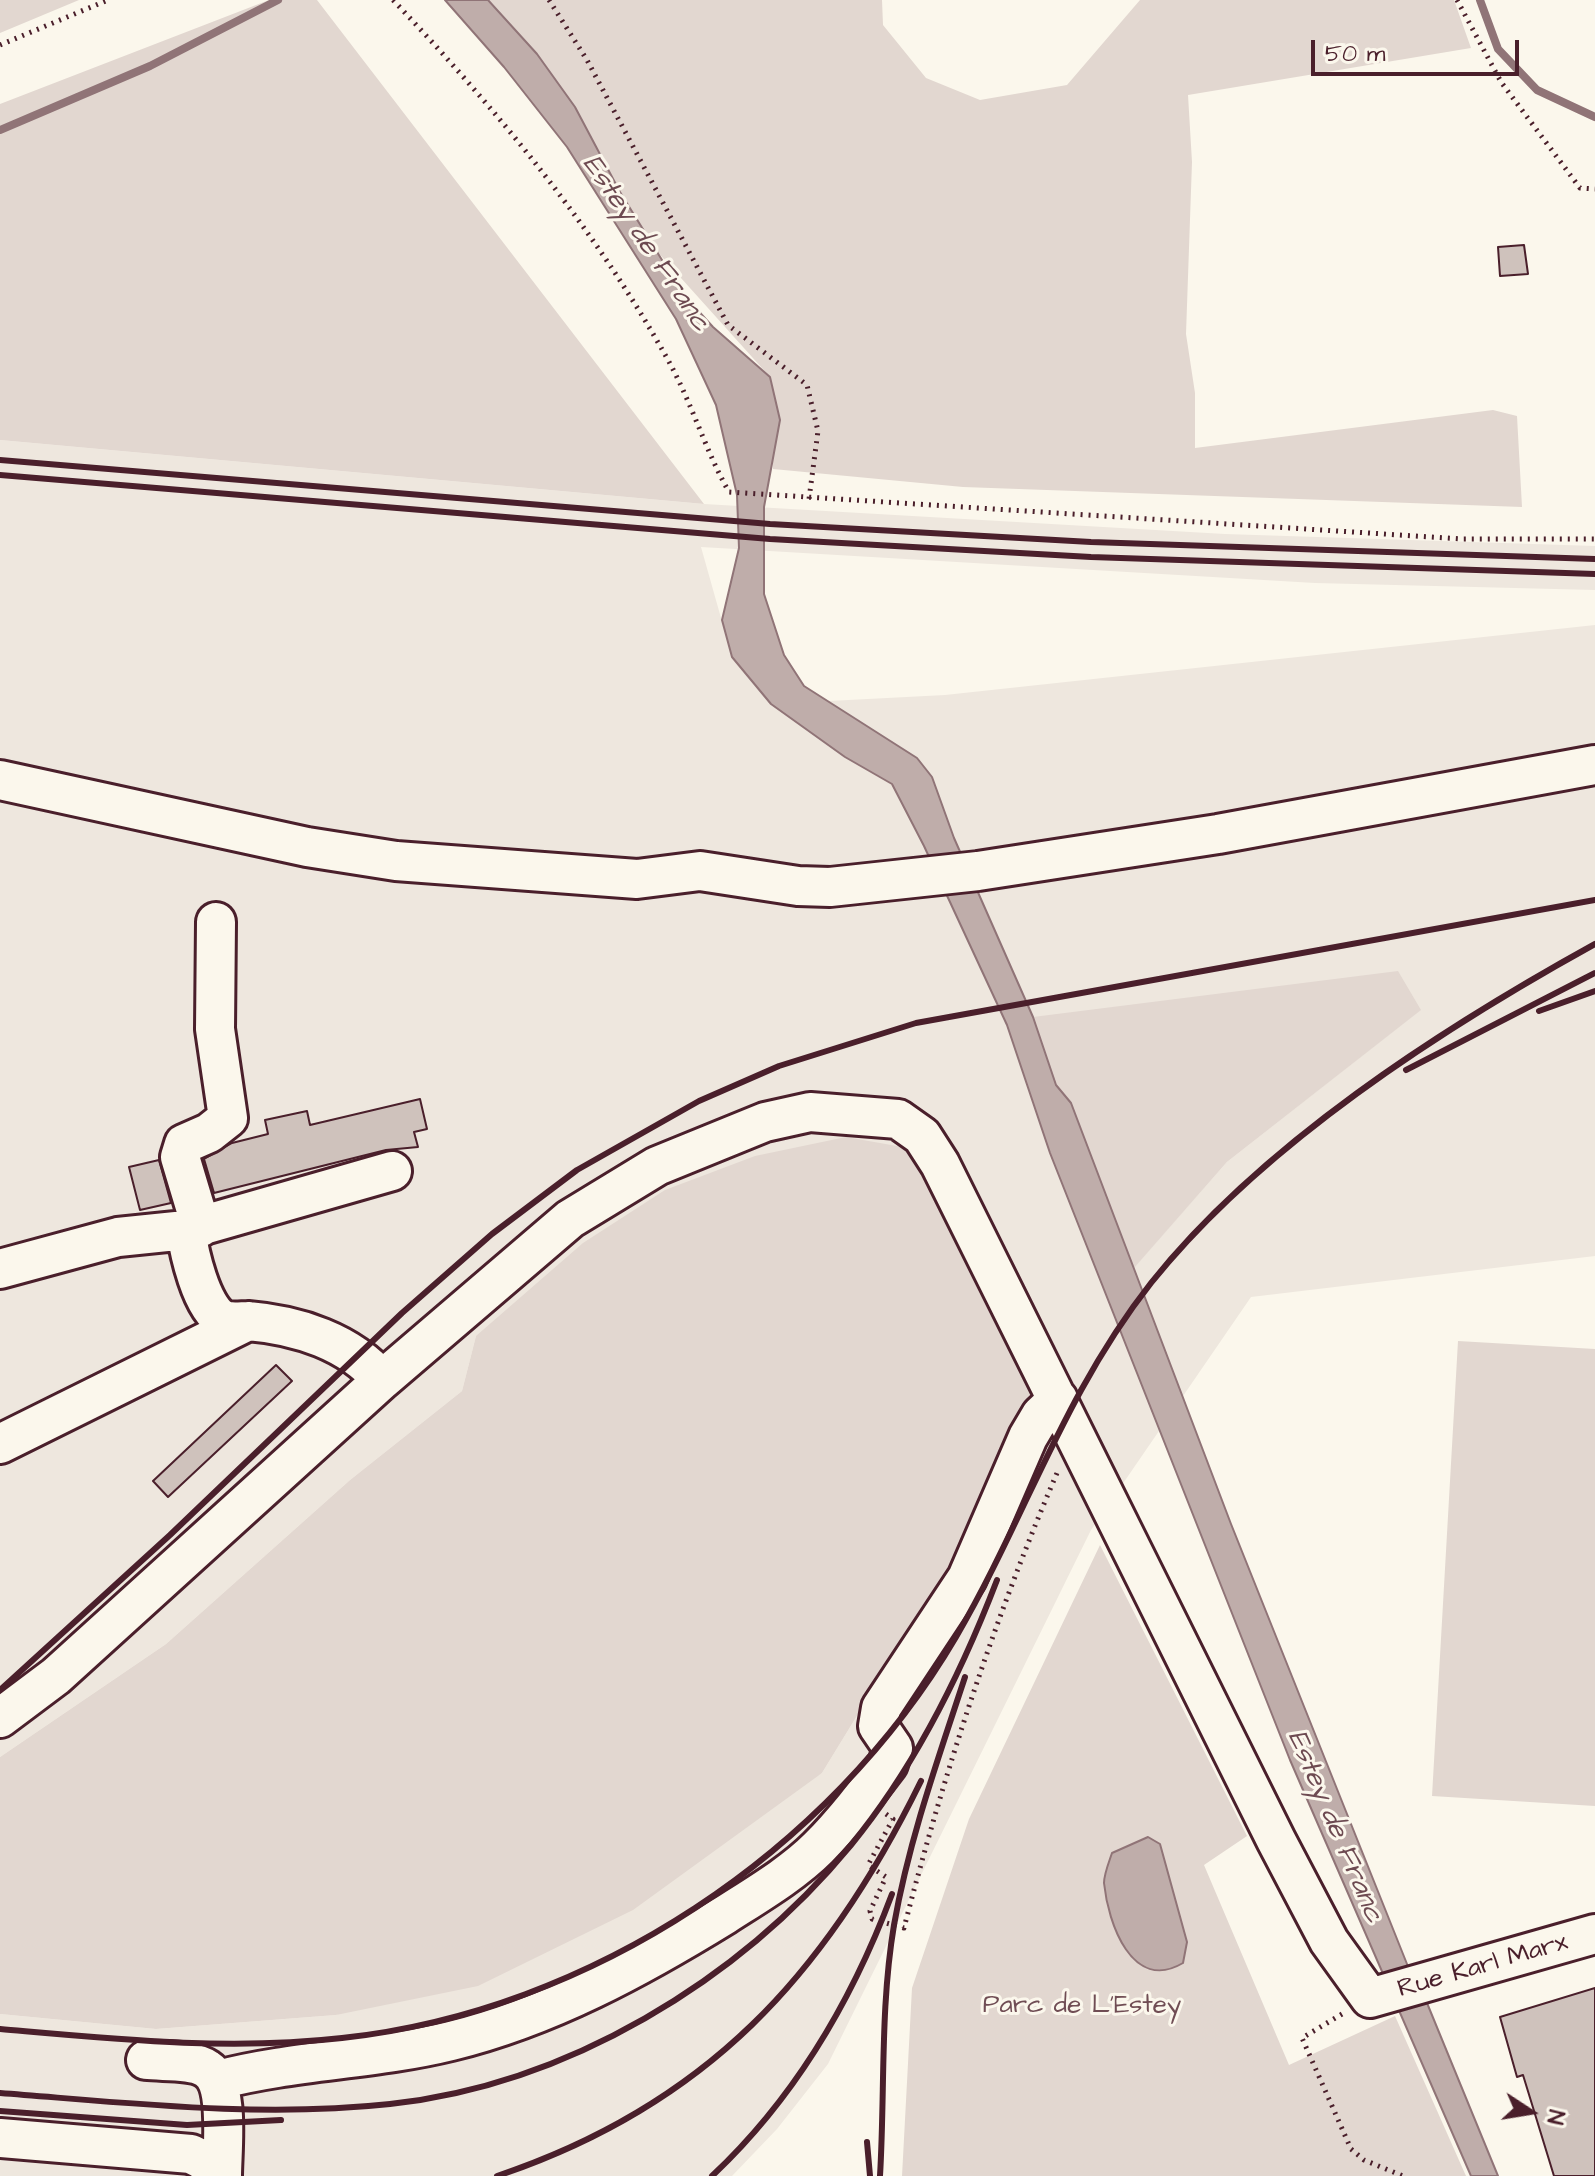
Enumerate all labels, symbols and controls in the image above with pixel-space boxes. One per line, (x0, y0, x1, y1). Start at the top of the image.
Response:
scale bar (1315, 24, 1523, 74)
text: 50 m (1325, 37, 1385, 71)
water label: Estey de Franc (574, 150, 716, 338)
water label: Estey de Franc (1278, 1726, 1390, 1928)
street label: Rue Karl Marx (1394, 1928, 1572, 2006)
park label: Parc de L'Estey (983, 1991, 1181, 2023)
north arrow (1491, 2072, 1571, 2152)
text: N (1538, 2107, 1572, 2127)

